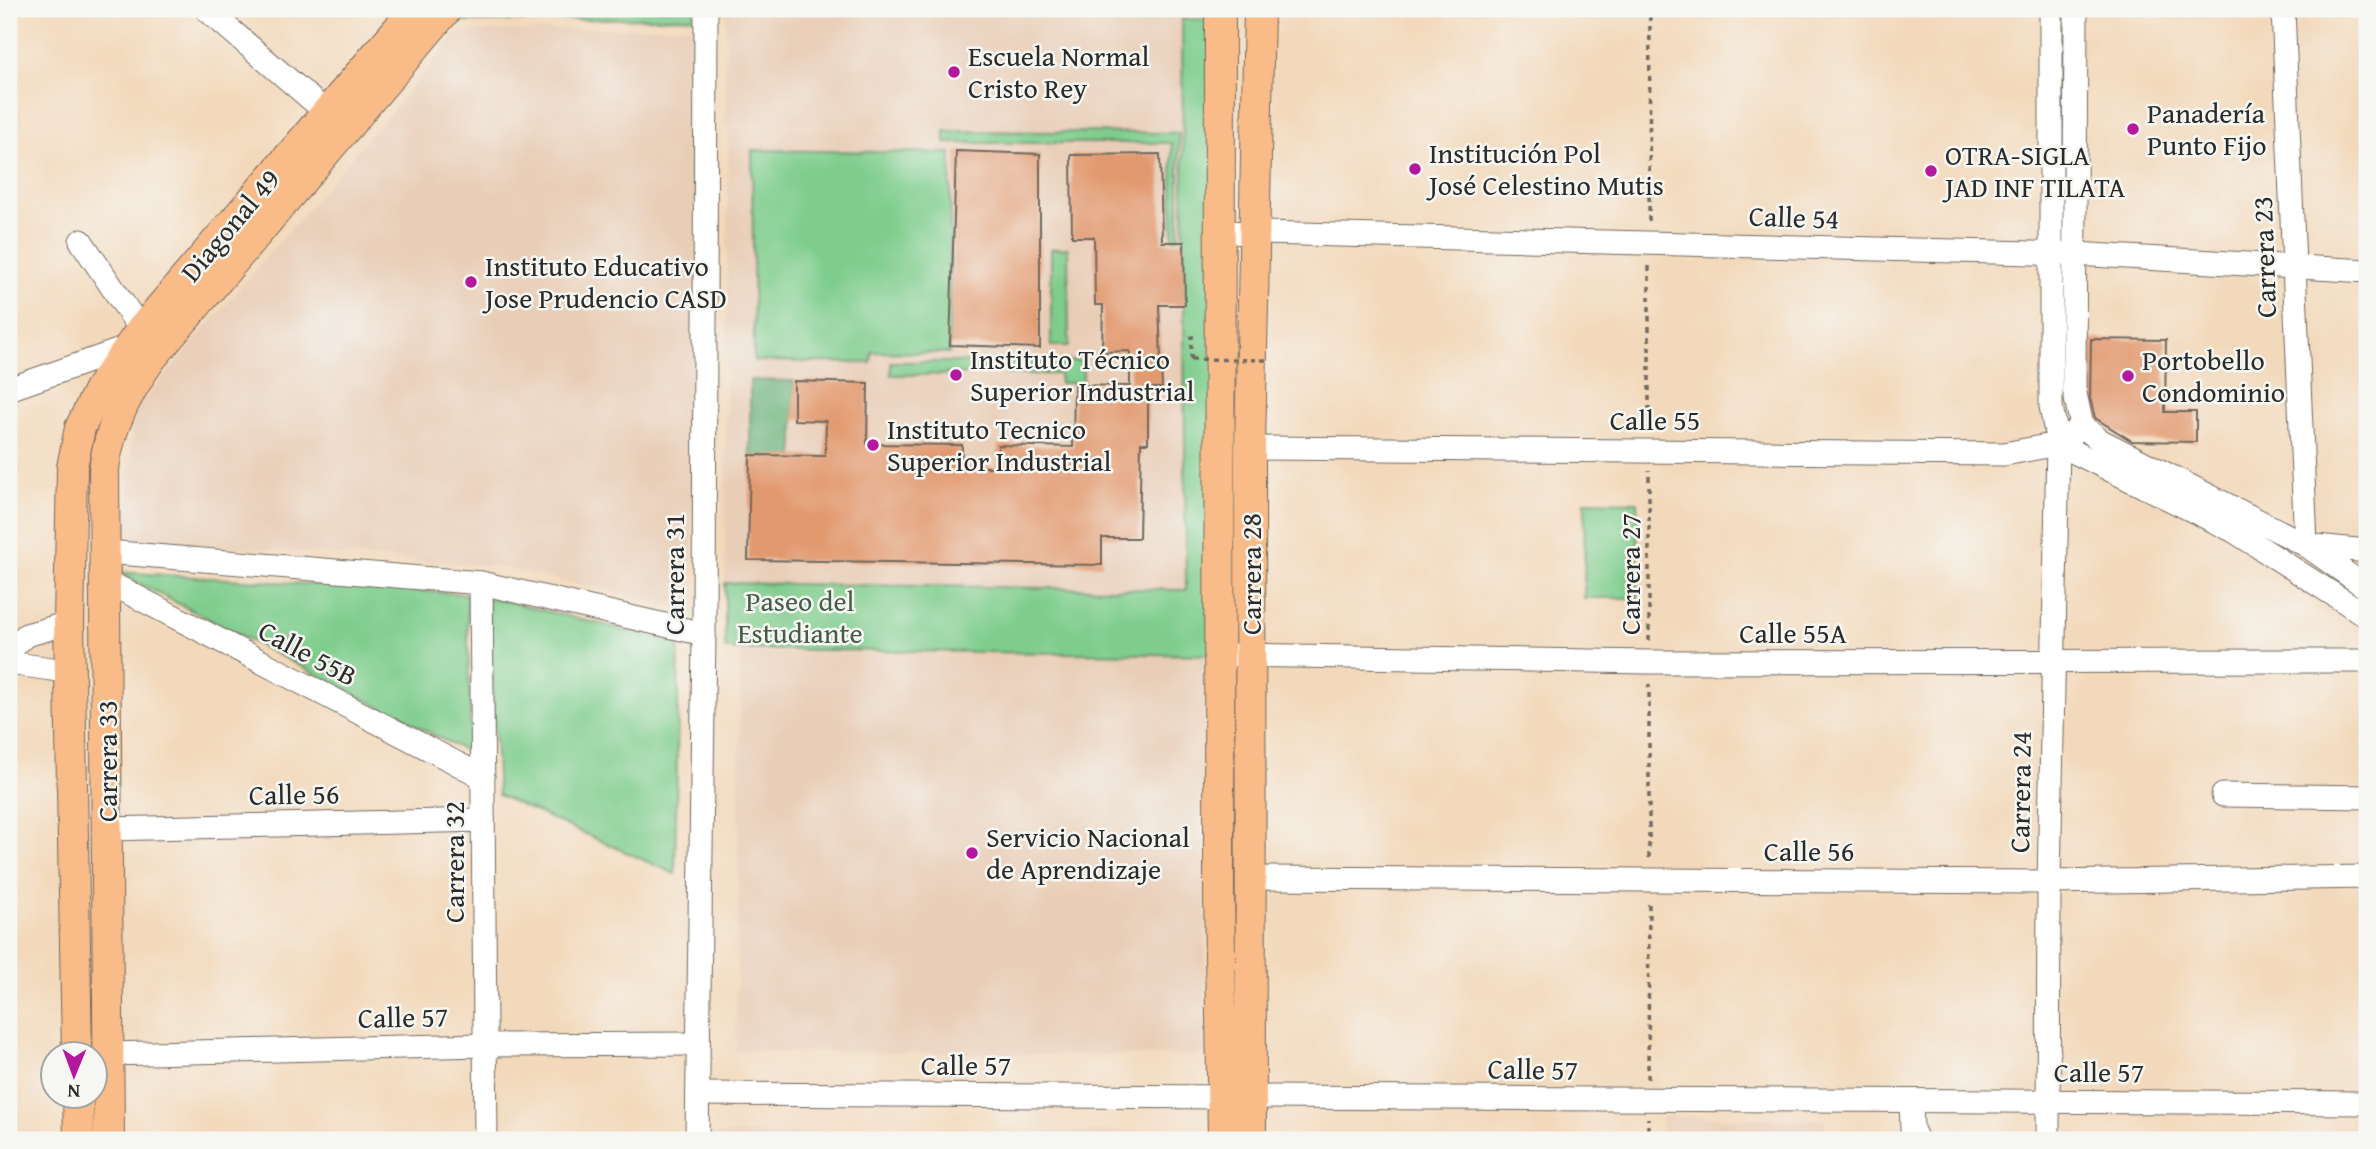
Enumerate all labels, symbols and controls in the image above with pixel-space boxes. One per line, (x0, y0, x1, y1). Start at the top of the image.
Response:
place label: Escuela Normal Cristo Rey (968, 35, 1149, 108)
marker: Escuela Normal Cristo Rey (946, 64, 962, 80)
place label: Panadería Punto Fijo (2147, 92, 2267, 165)
marker: Panadería Punto Fijo (2125, 121, 2141, 137)
place label: Institución Pol José Celestino Mutis (1426, 132, 1664, 205)
place label: OTRA-SIGLA JAD INF TILATA (1942, 134, 2125, 207)
street label: Diagonal 49 (170, 159, 289, 290)
marker: Institución Pol José Celestino Mutis (1407, 161, 1423, 177)
marker: OTRA-SIGLA JAD INF TILATA (1923, 163, 1939, 179)
street label: Calle 54 (1748, 194, 1840, 239)
street label: Carrera 23 (2241, 195, 2286, 319)
place label: Instituto Educativo Jose Prudencio CASD (482, 245, 727, 318)
marker: Instituto Educativo Jose Prudencio CASD (463, 274, 479, 290)
place label: Instituto Técnico Superior Industrial (970, 338, 1195, 411)
place label: Portobello Condominio (2142, 339, 2285, 412)
marker: Instituto Técnico Superior Industrial (948, 367, 964, 383)
marker: Portobello Condominio (2120, 368, 2136, 384)
street label: Calle 55 (1610, 399, 1700, 440)
place label: Instituto Tecnico Superior Industrial (887, 408, 1112, 481)
marker: Instituto Tecnico Superior Industrial (865, 437, 881, 453)
street label: Carrera 31 (653, 513, 694, 635)
street label: Carrera 28 (1230, 513, 1271, 635)
street label: Carrera 27 (1609, 513, 1650, 635)
park label: Paseo del Estudiante (737, 580, 863, 653)
street label: Calle 55B (252, 610, 365, 696)
street label: Calle 55A (1739, 612, 1847, 653)
street label: Carrera 33 (86, 700, 127, 822)
street label: Carrera 24 (1998, 731, 2041, 853)
street label: Calle 56 (248, 772, 340, 815)
street label: Carrera 32 (433, 801, 474, 923)
place label: Servicio Nacional de Aprendizaje (986, 816, 1190, 889)
street label: Calle 56 (1764, 830, 1854, 871)
marker: Servicio Nacional de Aprendizaje (964, 845, 980, 861)
street label: Calle 57 (357, 995, 449, 1038)
north arrow (38, 1040, 108, 1110)
street label: Calle 57 (921, 1044, 1011, 1085)
street label: Calle 57 (1487, 1047, 1579, 1090)
street label: Calle 57 (2054, 1051, 2144, 1092)
text: N (67, 1078, 80, 1106)

